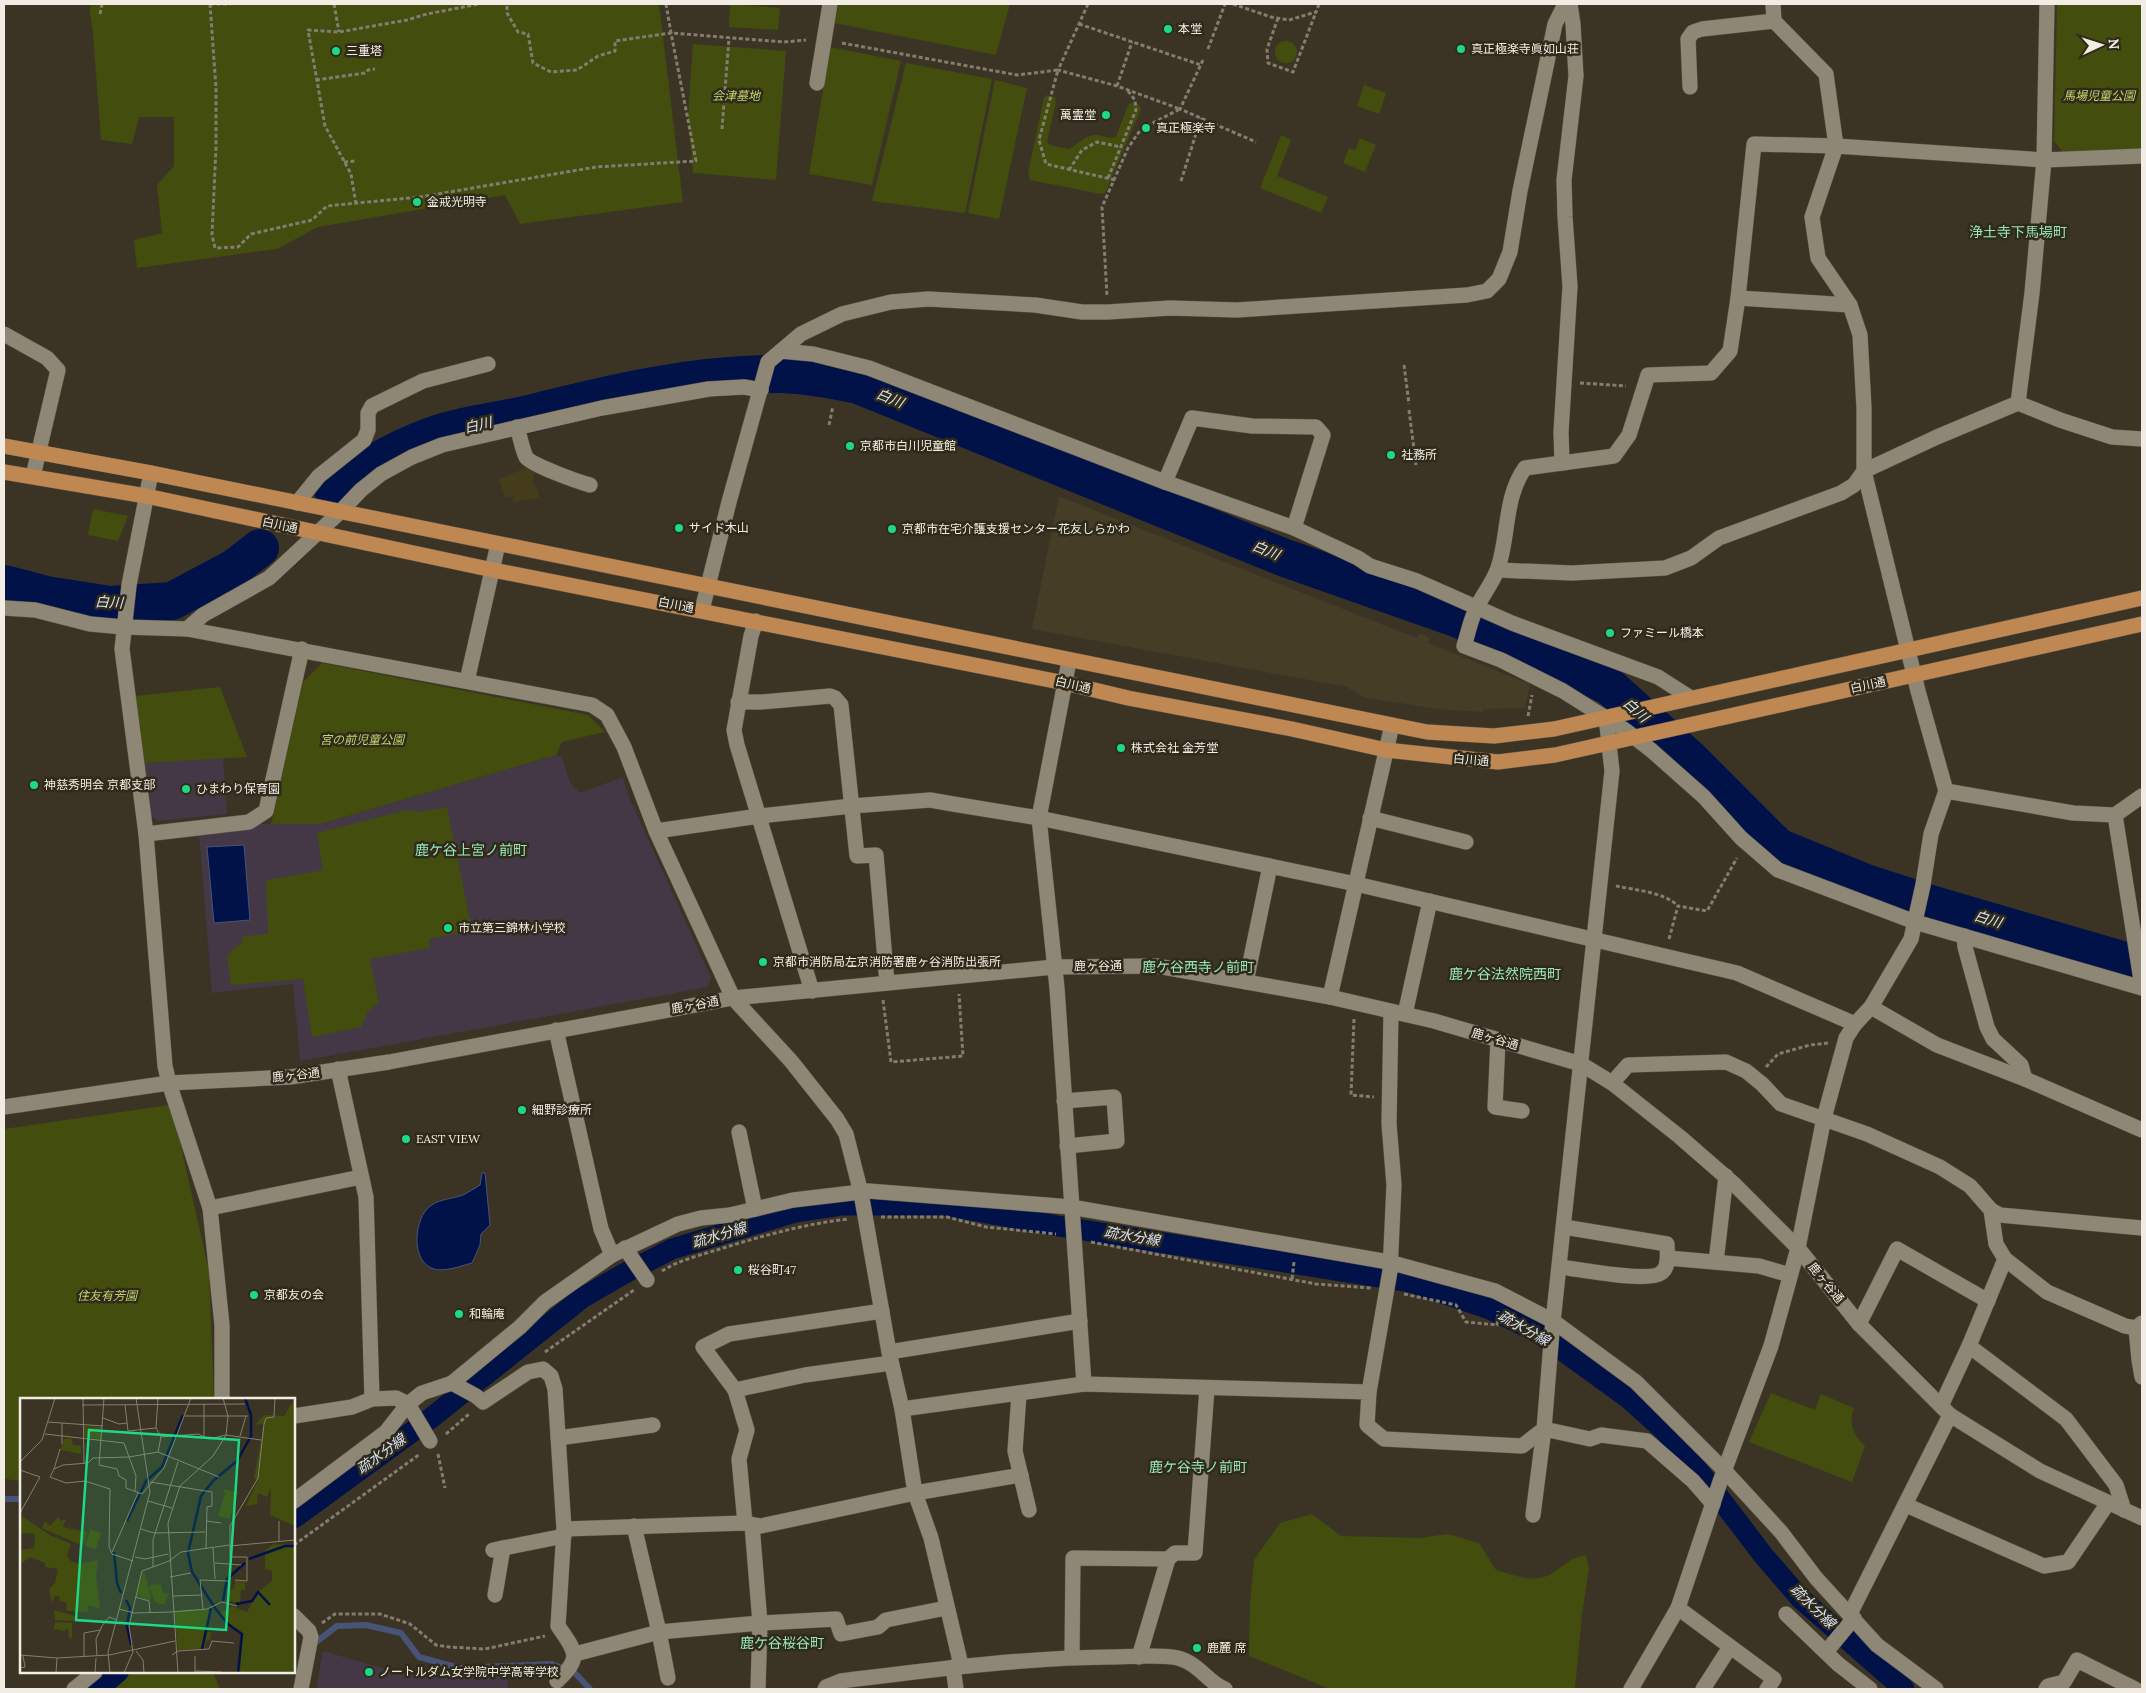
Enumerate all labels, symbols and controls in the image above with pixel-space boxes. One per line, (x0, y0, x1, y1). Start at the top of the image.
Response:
north arrow (2076, 20, 2126, 70)
place label: 本堂 (1178, 21, 1202, 36)
marker: 本堂 (1162, 23, 1174, 35)
text: N (2105, 38, 2123, 50)
place label: 真正極楽寺眞如山荘 (1471, 41, 1579, 56)
place label: 三重塔 (346, 43, 382, 58)
marker: 真正極楽寺眞如山荘 (1455, 43, 1467, 55)
marker: 三重塔 (330, 45, 342, 57)
park label: 会津墓地 (712, 88, 762, 103)
park label: 馬場児童公園 (2063, 88, 2137, 103)
place label: 萬霊堂 (1060, 107, 1096, 122)
marker: 萬霊堂 (1100, 109, 1112, 121)
place label: 真正極楽寺 (1156, 120, 1216, 135)
marker: 真正極楽寺 (1140, 122, 1152, 134)
place label: 金戒光明寺 (427, 194, 487, 209)
marker: 金戒光明寺 (411, 196, 423, 208)
district label: 浄土寺下馬場町 (1969, 223, 2067, 241)
water label: 白川 (874, 384, 908, 412)
water label: 白川 (462, 413, 496, 437)
place label: 京都市白川児童館 (860, 438, 956, 453)
marker: 京都市白川児童館 (844, 440, 856, 452)
place label: 社務所 (1401, 447, 1437, 462)
marker: 社務所 (1385, 449, 1397, 461)
street label: 白川通 (261, 513, 299, 536)
place label: サイド木山 (689, 520, 749, 535)
place label: 京都市在宅介護支援センター花友しらかわ (902, 521, 1130, 536)
marker: サイド木山 (673, 522, 685, 534)
marker: 京都市在宅介護支援センター花友しらかわ (886, 523, 898, 535)
water label: 白川 (1250, 536, 1284, 564)
water label: 白川 (95, 592, 125, 612)
street label: 白川通 (657, 594, 695, 615)
place label: ファミール橋本 (1620, 625, 1704, 640)
marker: ファミール橋本 (1604, 627, 1616, 639)
street label: 白川通 (1054, 673, 1092, 696)
street label: 白川通 (1849, 673, 1887, 696)
water label: 白川 (1620, 694, 1654, 727)
park label: 宮の前児童公園 (320, 732, 406, 747)
place label: 株式会社 金芳堂 (1131, 740, 1218, 755)
marker: 株式会社 金芳堂 (1115, 742, 1127, 754)
street label: 白川通 (1452, 750, 1490, 769)
place label: 神慈秀明会 京都支部 (44, 777, 155, 792)
marker: 神慈秀明会 京都支部 (28, 779, 40, 791)
place label: ひまわり保育園 (196, 781, 280, 796)
marker: ひまわり保育園 (180, 783, 192, 795)
district label: 鹿ケ谷上宮ノ前町 (415, 841, 527, 859)
water label: 白川 (1972, 906, 2006, 932)
place label: 市立第三錦林小学校 (458, 920, 566, 935)
marker: 市立第三錦林小学校 (442, 922, 454, 934)
place label: 京都市消防局左京消防署鹿ヶ谷消防出張所 (773, 954, 1001, 969)
marker: 京都市消防局左京消防署鹿ヶ谷消防出張所 (757, 956, 769, 968)
street label: 鹿ヶ谷通 (1074, 958, 1122, 973)
district label: 鹿ケ谷西寺ノ前町 (1142, 958, 1254, 976)
district label: 鹿ケ谷法然院西町 (1449, 965, 1561, 983)
street label: 鹿ヶ谷通 (670, 993, 720, 1016)
street label: 鹿ヶ谷通 (1470, 1025, 1520, 1052)
street label: 鹿ヶ谷通 (271, 1065, 321, 1084)
place label: 細野診療所 (532, 1102, 592, 1117)
marker: 細野診療所 (516, 1104, 528, 1116)
place label: EAST VIEW (416, 1131, 481, 1146)
marker: EAST VIEW (400, 1133, 412, 1145)
water label: 疏水分線 (690, 1218, 750, 1252)
water label: 疏水分線 (1103, 1223, 1163, 1250)
street label: 鹿ヶ谷通 (1805, 1259, 1847, 1306)
place label: 桜谷町47 (748, 1262, 797, 1277)
marker: 桜谷町47 (732, 1264, 744, 1276)
place label: 京都友の会 (264, 1287, 324, 1302)
park label: 住友有芳園 (77, 1288, 139, 1303)
marker: 京都友の会 (248, 1289, 260, 1301)
place label: 和輪庵 (469, 1306, 505, 1321)
water label: 疏水分線 (1495, 1307, 1555, 1350)
marker: 和輪庵 (453, 1308, 465, 1320)
inset map (20, 1398, 295, 1673)
water label: 疏水分線 (353, 1429, 411, 1478)
district label: 鹿ケ谷寺ノ前町 (1149, 1458, 1247, 1476)
water label: 疏水分線 (1787, 1580, 1841, 1633)
district label: 鹿ケ谷桜谷町 (740, 1634, 824, 1652)
place label: 鹿麓 席 (1207, 1640, 1246, 1655)
marker: 鹿麓 席 (1191, 1642, 1203, 1654)
place label: ノートルダム女学院中学高等学校 (379, 1664, 559, 1679)
marker: ノートルダム女学院中学高等学校 (363, 1666, 375, 1678)

